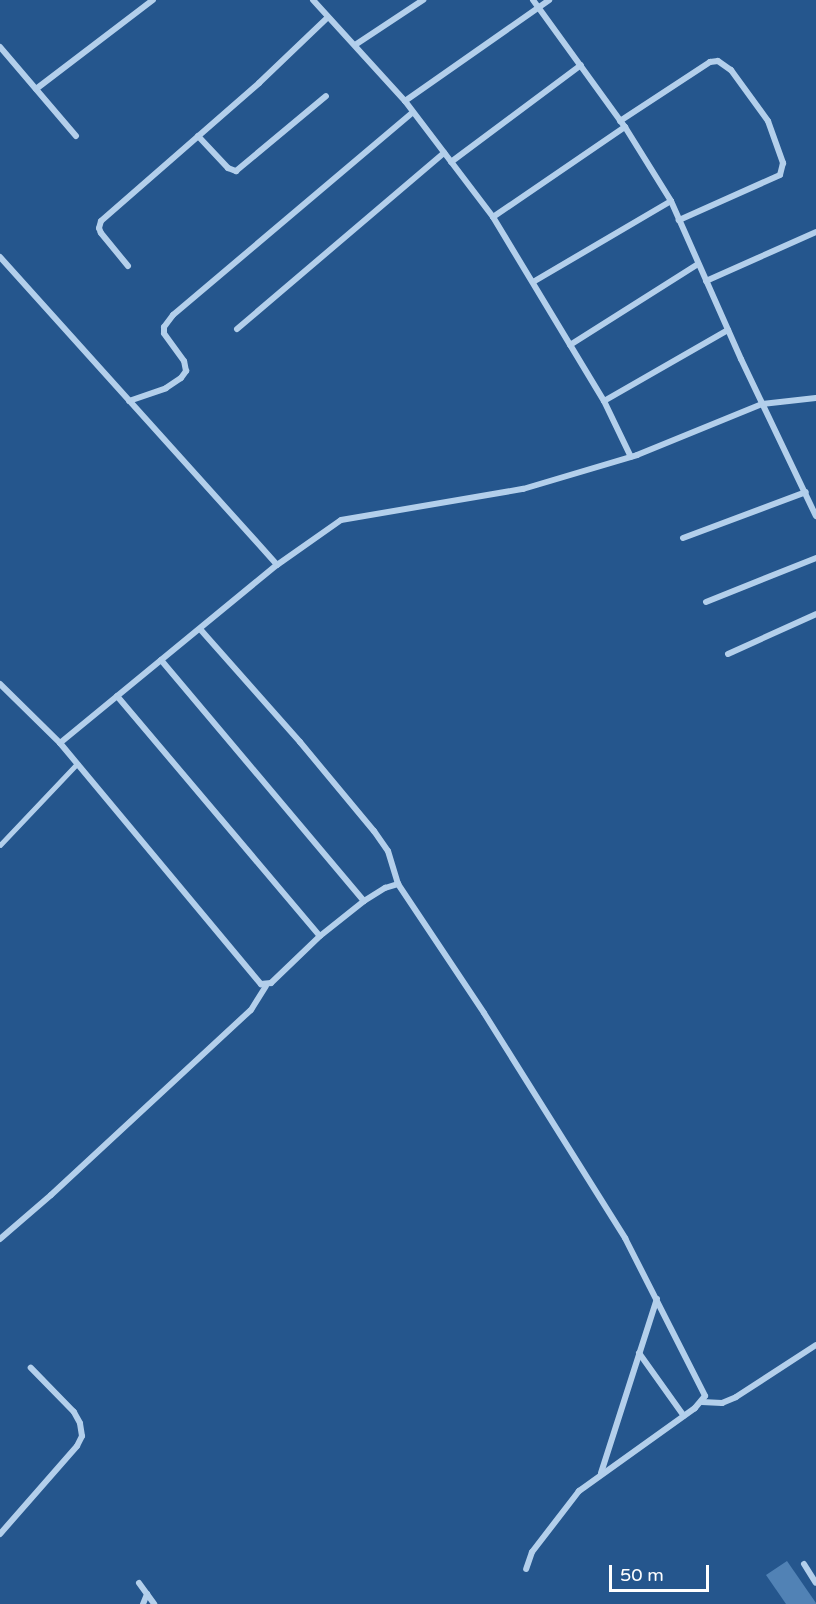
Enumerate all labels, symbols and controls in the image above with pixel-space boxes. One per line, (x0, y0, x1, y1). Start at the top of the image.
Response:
scale bar (612, 1553, 712, 1591)
text: 50 m (620, 1564, 664, 1586)

